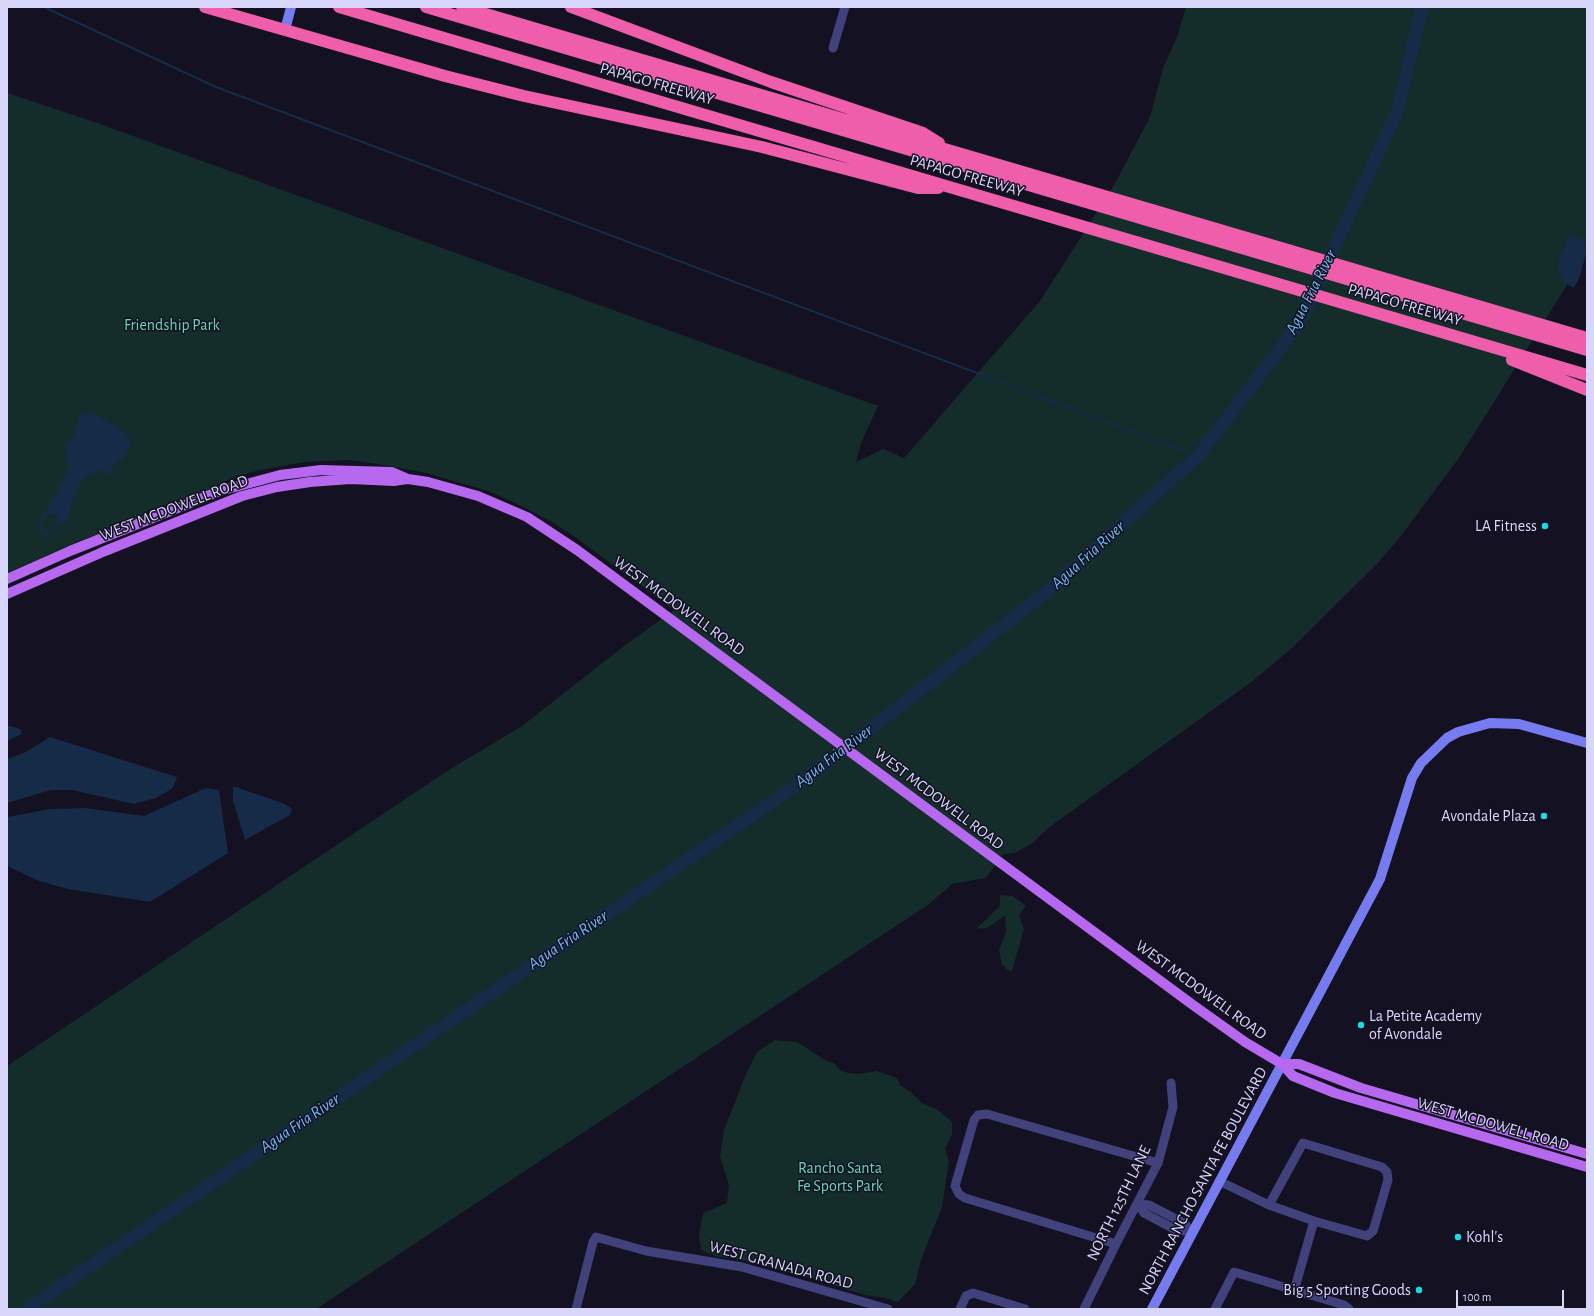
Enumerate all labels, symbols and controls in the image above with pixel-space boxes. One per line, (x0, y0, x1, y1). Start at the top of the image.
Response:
street label: PAPAGO FREEWAY (598, 59, 716, 109)
street label: PAPAGO FREEWAY (908, 151, 1026, 201)
water label: Agua Fria River (1281, 246, 1341, 338)
street label: PAPAGO FREEWAY (1346, 280, 1464, 330)
park label: Friendship Park (124, 315, 220, 335)
street label: WEST MCDOWELL ROAD (97, 471, 251, 545)
place label: LA Fitness (1475, 516, 1537, 536)
water label: Agua Fria River (1047, 517, 1129, 593)
marker: LA Fitness (1540, 521, 1550, 531)
street label: WEST MCDOWELL ROAD (610, 552, 748, 660)
water label: Agua Fria River (791, 720, 877, 792)
street label: WEST MCDOWELL ROAD (870, 744, 1008, 854)
place label: Avondale Plaza (1441, 806, 1536, 826)
marker: Avondale Plaza (1539, 811, 1549, 821)
water label: Agua Fria River (524, 906, 612, 974)
street label: WEST MCDOWELL ROAD (1132, 936, 1270, 1044)
place label: La Petite Academy of Avondale (1369, 1006, 1482, 1044)
marker: La Petite Academy of Avondale (1356, 1020, 1366, 1030)
street label: NORTH RANCHO SANTA FE BOULEVARD (1135, 1064, 1271, 1298)
water label: Agua Fria River (256, 1089, 344, 1157)
street label: WEST MCDOWELL ROAD (1415, 1093, 1571, 1155)
street label: NORTH 125TH LANE (1083, 1142, 1155, 1264)
park label: Rancho Santa Fe Sports Park (797, 1158, 883, 1196)
place label: Kohl's (1466, 1227, 1503, 1247)
marker: Kohl's (1453, 1232, 1463, 1242)
street label: WEST GRANADA ROAD (707, 1237, 855, 1293)
place label: Big 5 Sporting Goods (1283, 1280, 1411, 1300)
scale bar (1458, 1282, 1566, 1308)
marker: Big 5 Sporting Goods (1414, 1285, 1424, 1295)
text: 100 m (1463, 1291, 1491, 1303)

